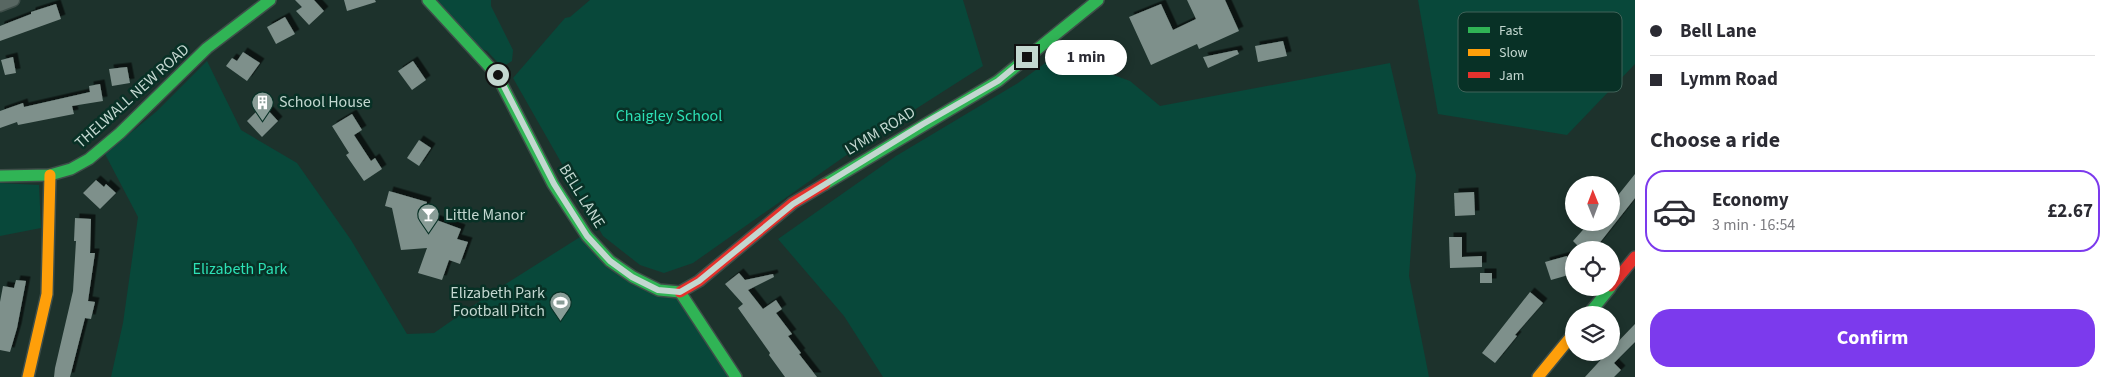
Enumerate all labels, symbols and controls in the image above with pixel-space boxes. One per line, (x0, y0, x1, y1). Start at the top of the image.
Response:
legend (1458, 12, 1622, 92)
text: Bell Lane (1680, 18, 1757, 45)
text: Fast (1499, 21, 1523, 41)
street label: THELWALL NEW ROAD (70, 39, 194, 153)
callout: 1 min (1044, 40, 1127, 74)
text: Slow (1499, 43, 1528, 63)
route end (1016, 46, 1038, 68)
text: 1 min (1067, 46, 1105, 68)
route start (487, 64, 509, 86)
text: Jam (1499, 66, 1524, 86)
text: Lymm Road (1680, 66, 1778, 93)
building icon: School House (251, 90, 275, 121)
place label: School House (279, 91, 371, 113)
street label: LYMM ROAD (841, 101, 920, 161)
park label: Chaigley School (616, 105, 722, 127)
text: Choose a ride (1650, 124, 1780, 156)
street label: BELL LANE (554, 160, 610, 232)
north arrow (1565, 176, 1620, 231)
map controls (1565, 176, 1620, 361)
text: Economy (1712, 187, 1789, 214)
icon: car (1652, 189, 1697, 234)
text: £2.67 (2047, 198, 2093, 225)
bar icon: Little Manor (417, 203, 441, 234)
place label: Little Manor (445, 204, 526, 226)
text: 3 min · 16:54 (1712, 214, 1795, 236)
button: locate (1565, 241, 1620, 296)
park label: Elizabeth Park (193, 258, 287, 280)
place label: Elizabeth Park Football Pitch (450, 282, 545, 322)
sports icon: Elizabeth Park Football Pitch (549, 290, 573, 321)
button: layers (1565, 306, 1620, 361)
button: Confirm (1650, 309, 2095, 367)

